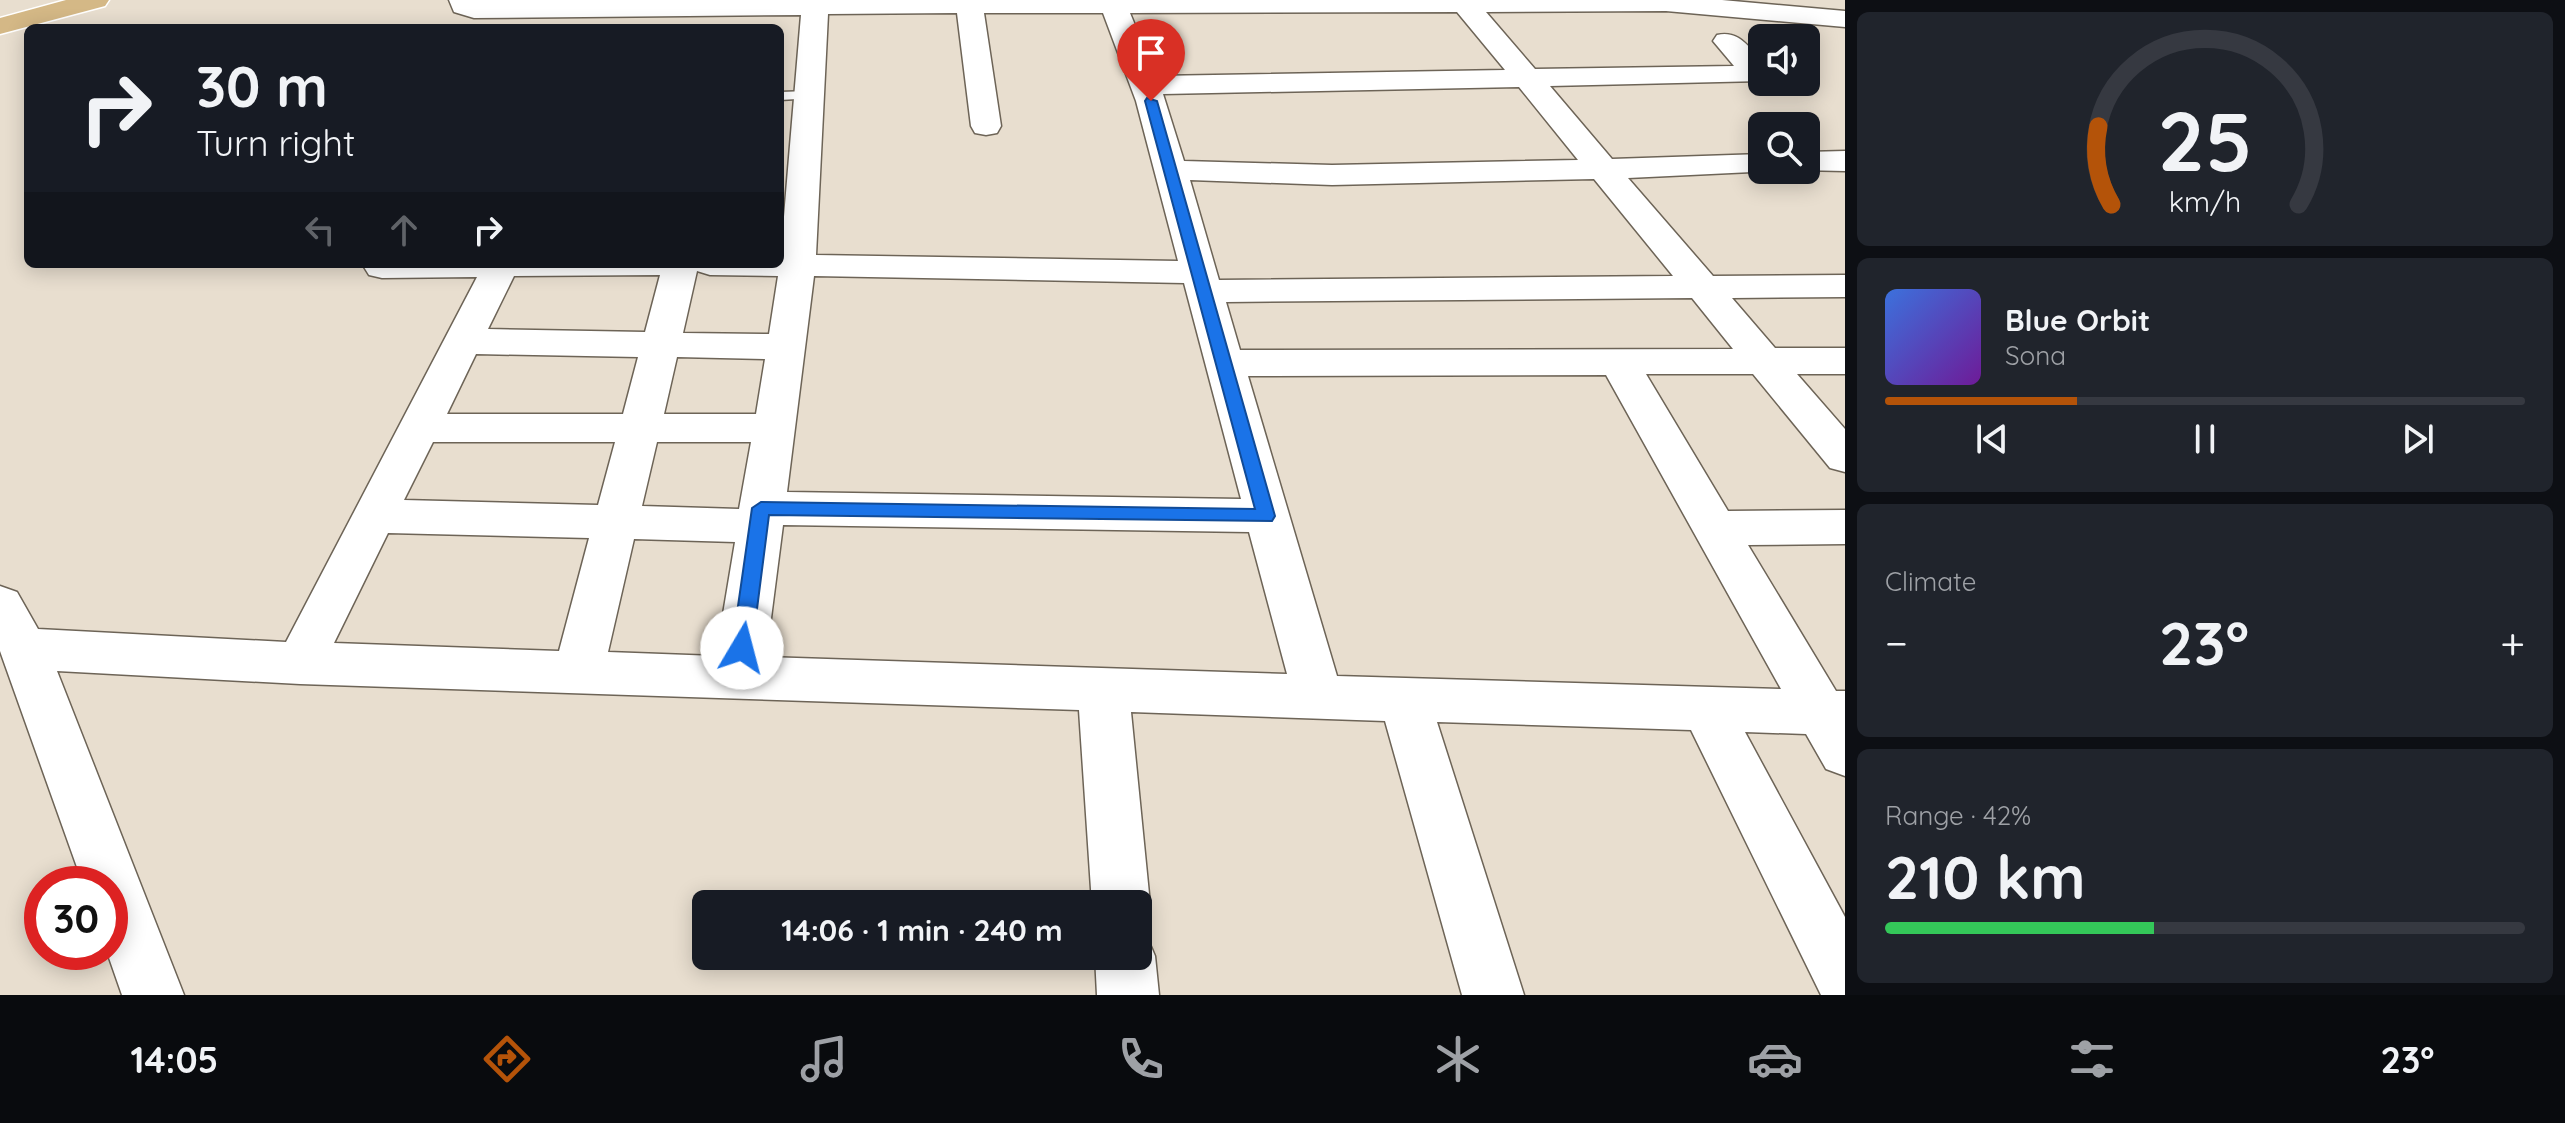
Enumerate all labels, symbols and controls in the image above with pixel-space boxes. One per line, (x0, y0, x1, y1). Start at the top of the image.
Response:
pin (1117, 19, 1185, 101)
map controls (1748, 24, 1820, 184)
button: sound (1748, 24, 1820, 96)
icon: arrive (1129, 31, 1173, 75)
text: 30 m (196, 51, 328, 121)
icon: right (64, 56, 168, 160)
text: 25 (2157, 87, 2253, 191)
button: search (1748, 112, 1820, 184)
text: Turn right (196, 120, 355, 165)
text: km/h (2169, 183, 2241, 219)
icon: left (298, 208, 342, 252)
icon: ahead (382, 208, 426, 252)
icon: right (466, 208, 510, 252)
text: Blue Orbit (2005, 301, 2150, 339)
text: Sona (2005, 339, 2066, 372)
icon: previous (1970, 417, 2014, 461)
icon: pause (2183, 417, 2227, 461)
icon: next (2396, 417, 2440, 461)
text: Climate (1885, 565, 1976, 598)
text: 23° (2159, 605, 2249, 680)
position arrow (700, 606, 784, 690)
text: − (1885, 615, 1908, 670)
text: + (2500, 615, 2525, 670)
text: Range · 42% (1885, 799, 2031, 832)
text: 210 km (1885, 839, 2086, 914)
speed limit sign: 30 (24, 866, 128, 970)
text: 14:06 · 1 min · 240 m (781, 911, 1063, 949)
icon: directions (479, 1031, 535, 1087)
icon: music (796, 1031, 852, 1087)
icon: phone (1113, 1031, 1169, 1087)
icon: climate (1430, 1031, 1486, 1087)
icon: car (1747, 1031, 1803, 1087)
icon: filters (2064, 1031, 2120, 1087)
text: 14:05 (130, 1037, 218, 1082)
text: 23° (2381, 1037, 2434, 1082)

